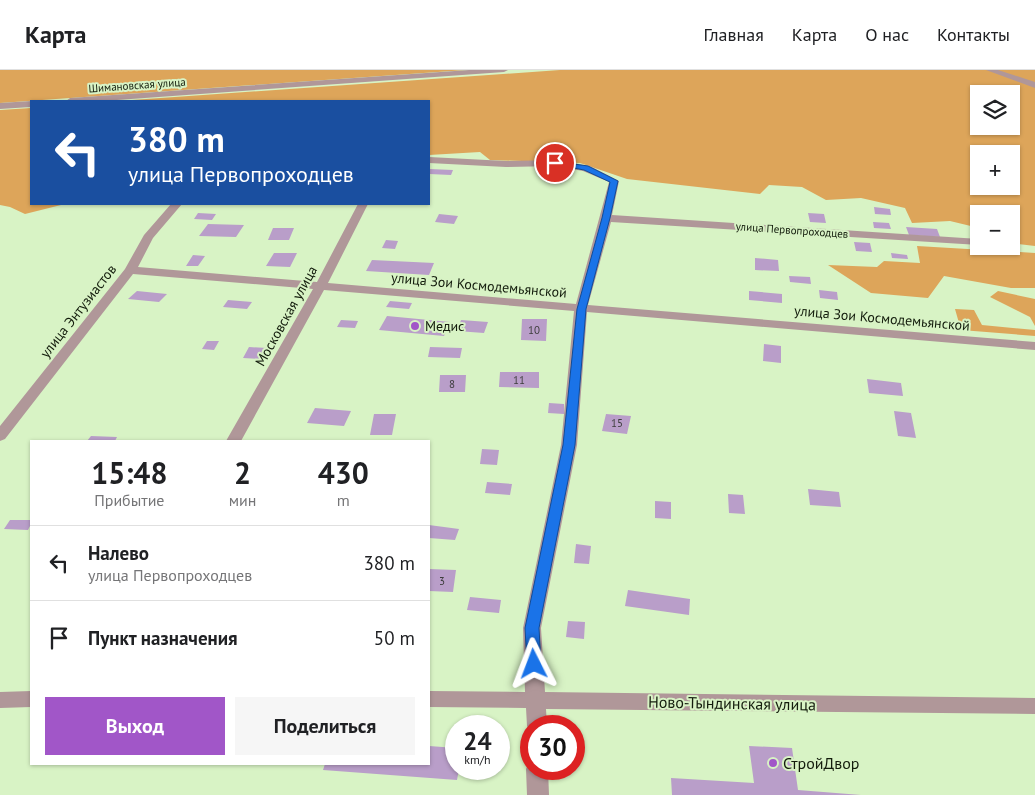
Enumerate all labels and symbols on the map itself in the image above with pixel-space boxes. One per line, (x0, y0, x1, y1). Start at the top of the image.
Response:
street label: Шимановская улица (88, 75, 186, 95)
pin (534, 142, 576, 184)
street label: улица Первопроходцев (735, 219, 849, 241)
street label: улица Энтузиастов (36, 261, 120, 361)
street label: Московская улица (251, 263, 321, 369)
street label: улица Зои Космодемьянской (390, 268, 568, 302)
street label: улица Зои Космодемьянской (793, 301, 971, 335)
place label: Медис (425, 317, 464, 335)
marker: Медис (409, 320, 421, 332)
house number: 10 (528, 323, 540, 337)
house number: 11 (513, 373, 525, 387)
house number: 8 (449, 377, 455, 391)
house number: 15 (611, 416, 623, 430)
house number: 3 (439, 574, 445, 588)
position arrow (507, 637, 559, 689)
street label: Ново-Тындинская улица (648, 692, 816, 714)
speed limit sign: 30 (520, 715, 585, 780)
place label: СтройДвор (783, 753, 859, 773)
marker: СтройДвор (767, 757, 779, 769)

